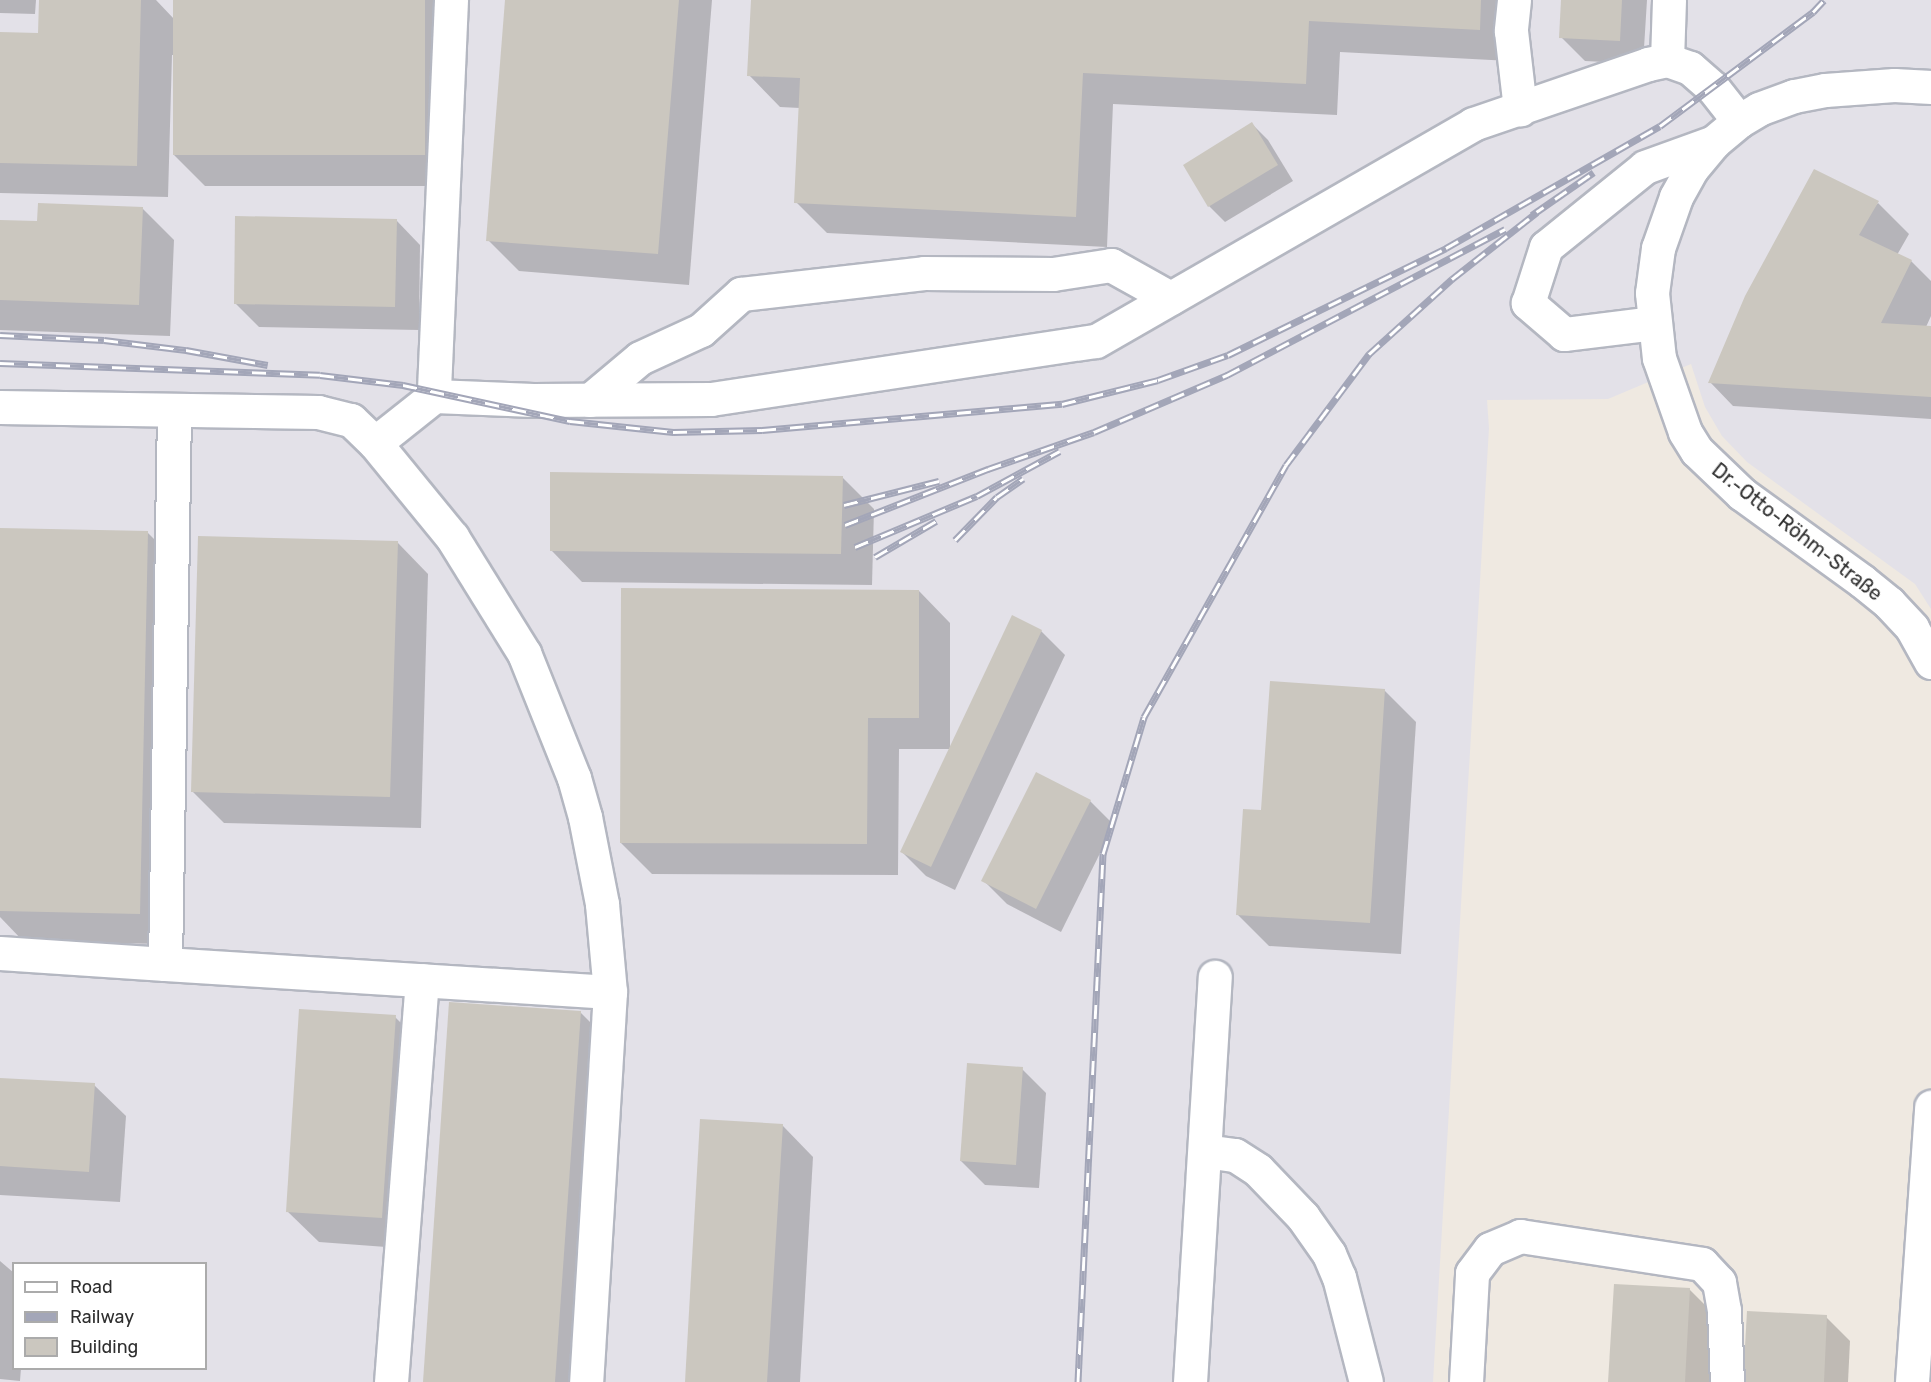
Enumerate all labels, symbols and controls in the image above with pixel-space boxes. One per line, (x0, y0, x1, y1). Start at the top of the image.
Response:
street label: Dr.-Otto-Röhm-Straße (1707, 458, 1887, 606)
legend (12, 1262, 207, 1370)
text: Road (70, 1276, 113, 1298)
text: Railway (70, 1306, 134, 1328)
text: Building (70, 1336, 138, 1358)

